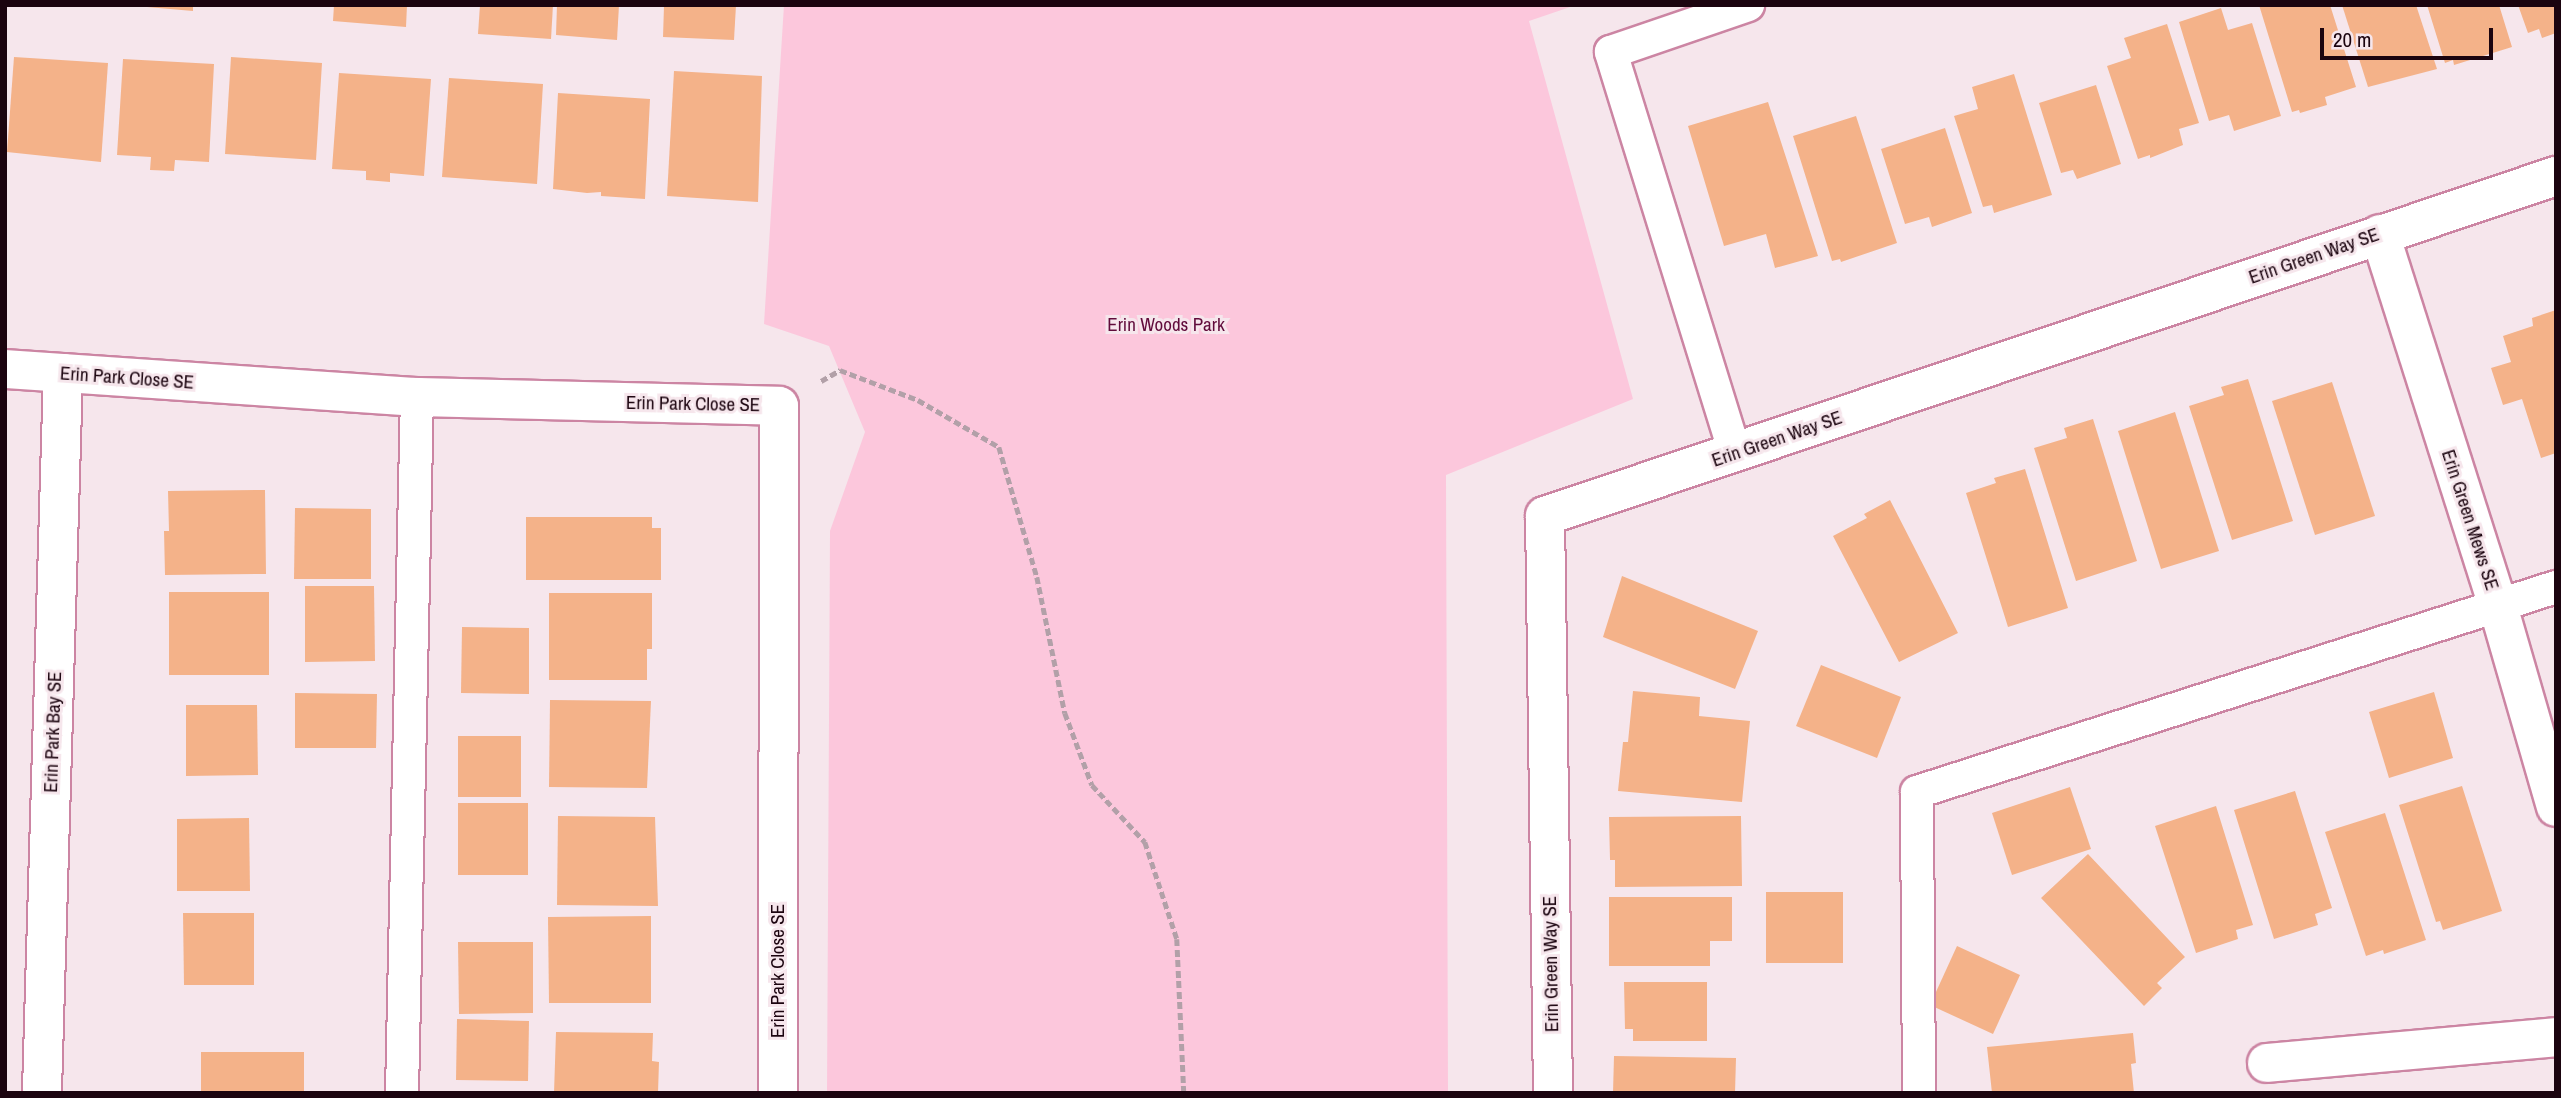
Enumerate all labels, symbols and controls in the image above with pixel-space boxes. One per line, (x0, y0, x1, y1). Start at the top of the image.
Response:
scale bar (2323, 14, 2496, 58)
text: 20 m (2333, 25, 2371, 54)
street label: Erin Green Way SE (2246, 223, 2382, 289)
park label: Erin Woods Park (1107, 314, 1225, 336)
street label: Erin Park Close SE (59, 362, 195, 394)
street label: Erin Park Close SE (626, 391, 760, 417)
street label: Erin Green Way SE (1709, 406, 1845, 472)
street label: Erin Green Mews SE (2437, 447, 2503, 593)
street label: Erin Park Bay SE (39, 671, 67, 793)
street label: Erin Green Way SE (1538, 896, 1564, 1032)
street label: Erin Park Close SE (767, 904, 789, 1038)

